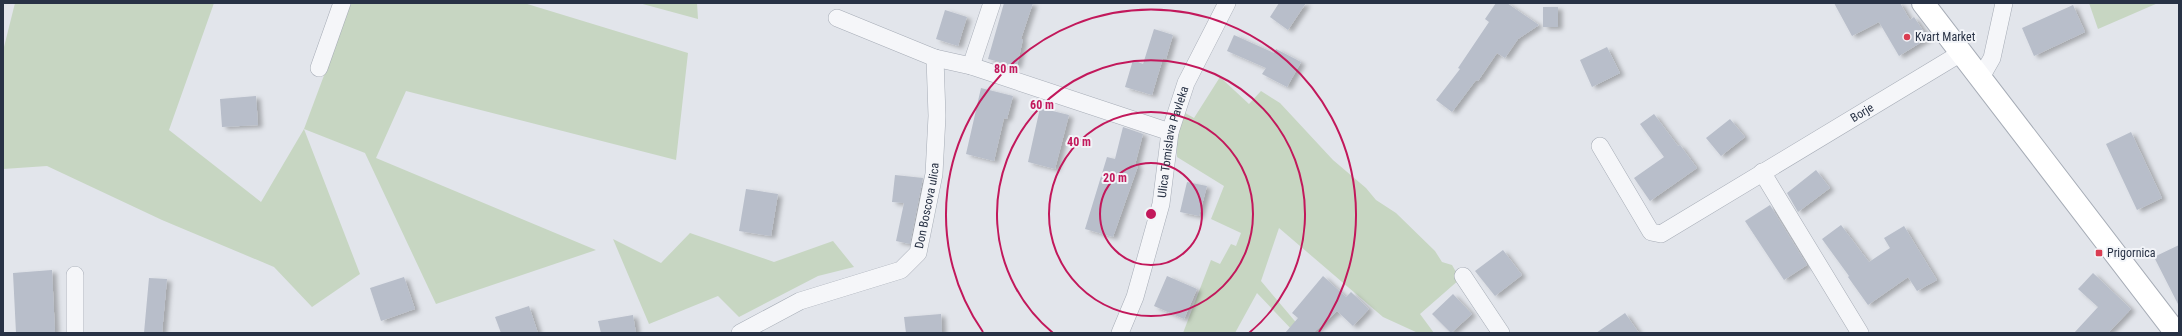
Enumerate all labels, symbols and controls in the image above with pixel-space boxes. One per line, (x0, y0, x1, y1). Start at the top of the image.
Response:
place label: Kvart Market (1915, 30, 1976, 44)
marker: Kvart Market (1902, 32, 1912, 42)
text: 80 m (994, 62, 1018, 76)
street label: Ulica Tomislava Pavleka (1155, 84, 1192, 199)
text: 60 m (1030, 98, 1054, 112)
street label: Borje (1848, 100, 1877, 125)
text: 40 m (1067, 135, 1091, 149)
street label: Don Boscova ulica (912, 162, 942, 250)
text: 20 m (1103, 171, 1127, 185)
centre of rings (1144, 207, 1158, 221)
place label: Prigornica (2107, 246, 2156, 260)
marker: Prigornica (2094, 248, 2104, 258)

